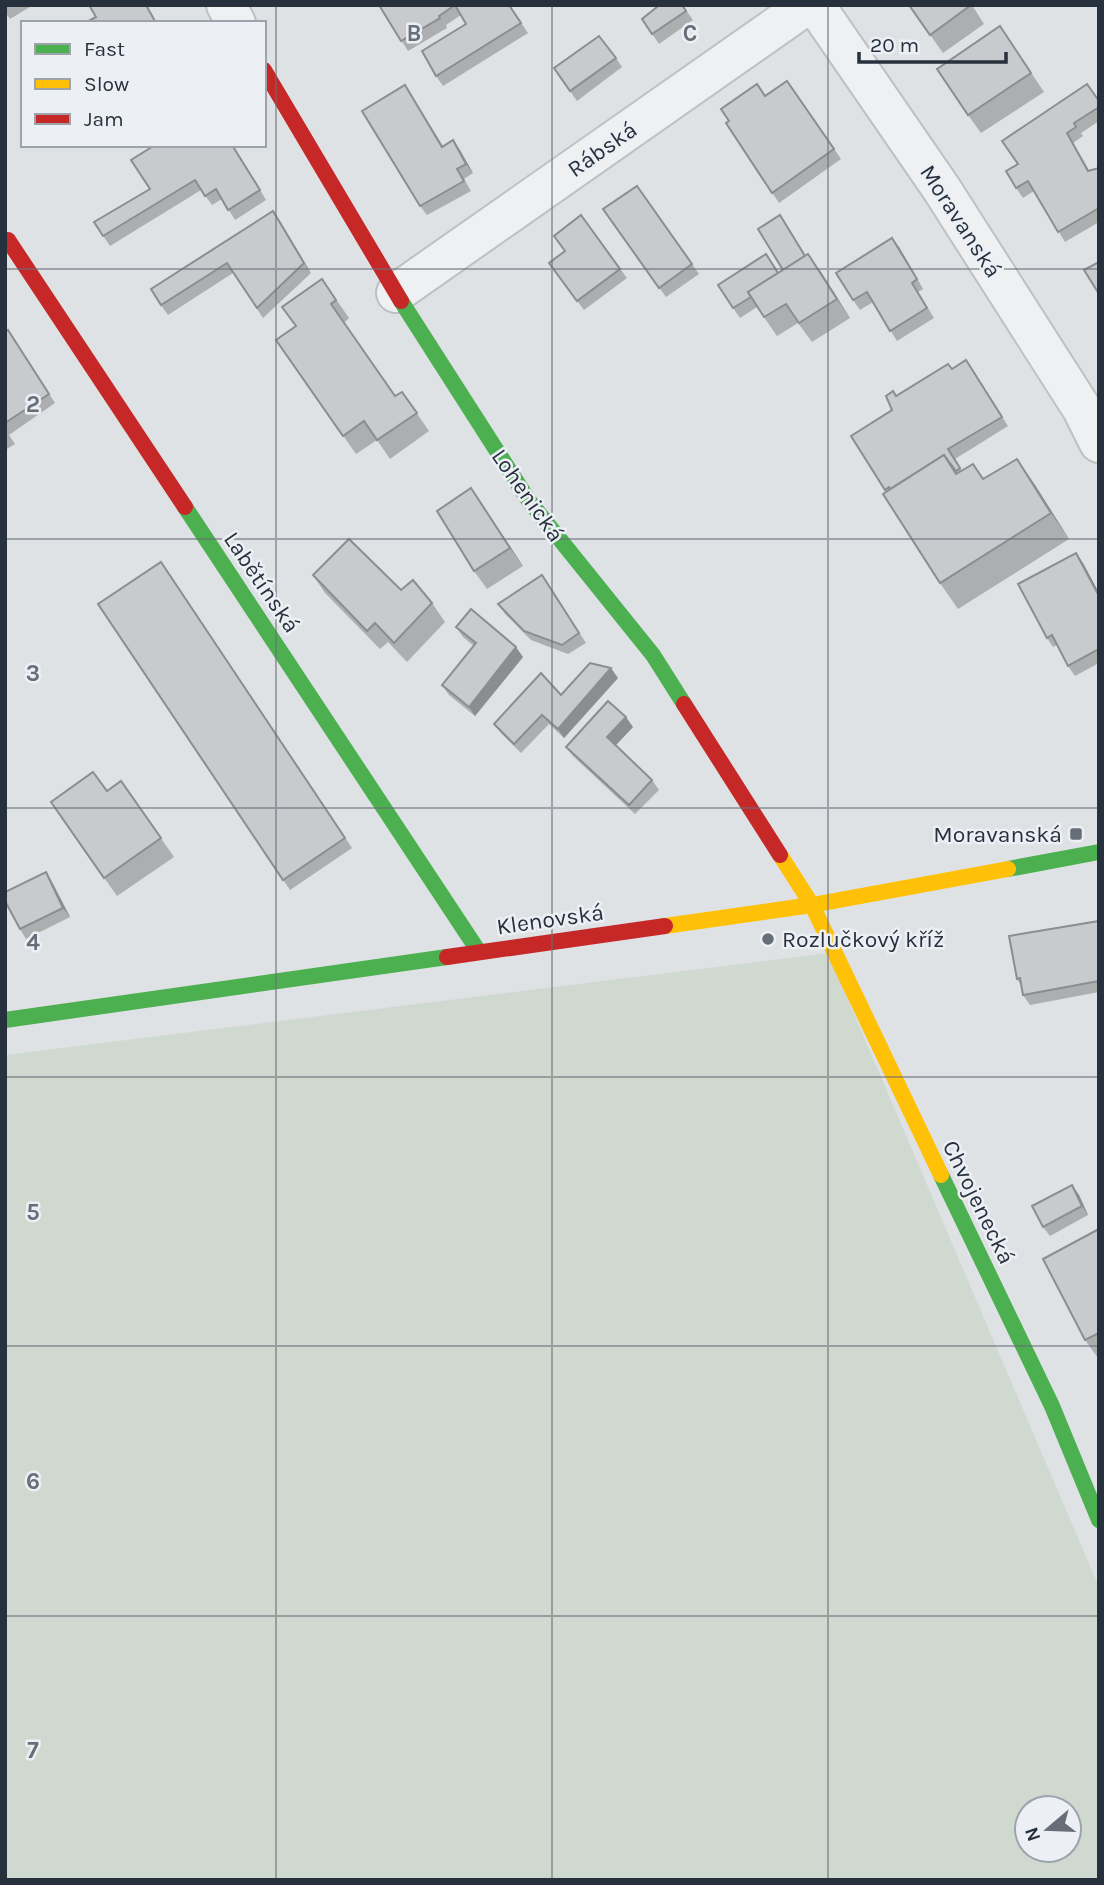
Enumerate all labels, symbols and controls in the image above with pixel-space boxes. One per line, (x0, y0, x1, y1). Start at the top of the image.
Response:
text: B (407, 20, 421, 47)
text: C (683, 20, 697, 47)
legend (21, 21, 266, 147)
scale bar (859, 21, 1006, 65)
text: 20 m (870, 33, 919, 57)
text: Fast (84, 37, 125, 61)
text: Slow (84, 72, 129, 96)
text: Jam (84, 107, 124, 131)
street label: Rábská (563, 116, 642, 183)
street label: Moravanská (914, 160, 1007, 283)
text: 2 (26, 391, 40, 418)
street label: Lohenická (486, 444, 569, 547)
street label: Labětínská (218, 527, 305, 638)
text: 3 (26, 660, 40, 687)
place label: Moravanská (933, 821, 1062, 848)
marker: Moravanská (1068, 826, 1084, 842)
street label: Klenovská (495, 899, 605, 940)
place label: Rozlučkový kříž (782, 926, 944, 953)
text: 4 (26, 929, 40, 956)
marker: Rozlučkový kříž (760, 931, 776, 947)
street label: Chvojenecká (937, 1136, 1020, 1268)
text: 5 (26, 1199, 40, 1226)
text: 6 (26, 1468, 40, 1495)
text: 7 (27, 1737, 39, 1764)
north arrow (1013, 1794, 1083, 1864)
text: N (1020, 1824, 1045, 1844)

